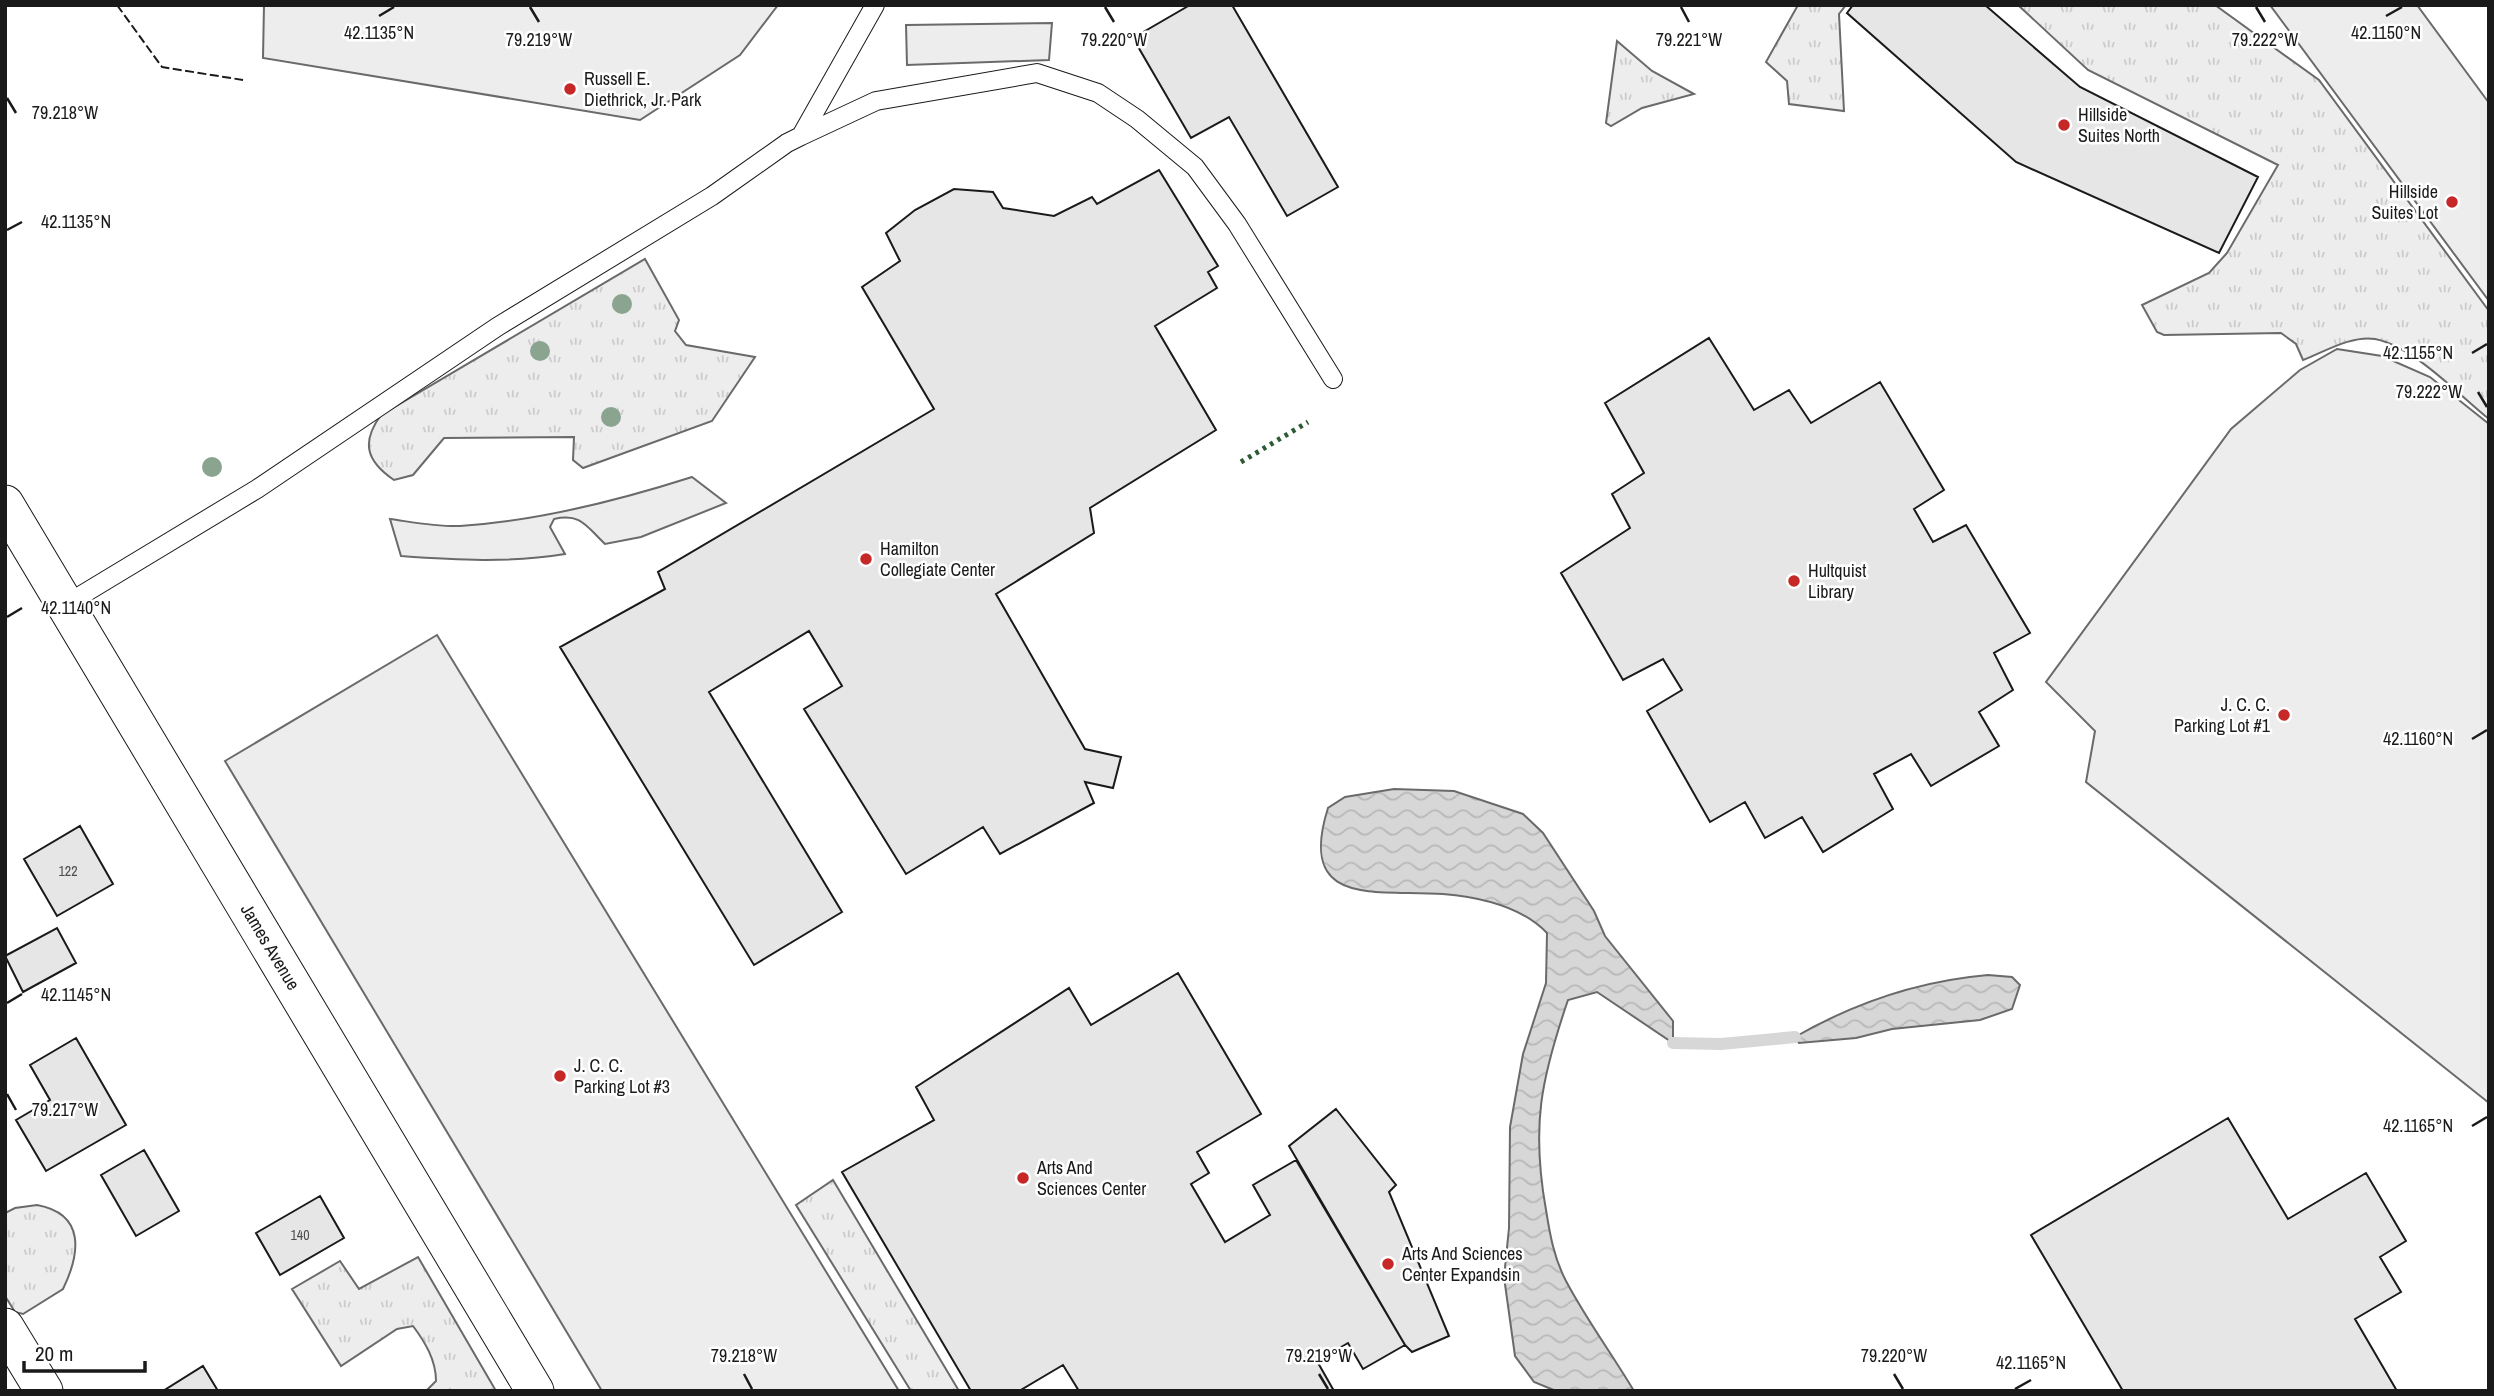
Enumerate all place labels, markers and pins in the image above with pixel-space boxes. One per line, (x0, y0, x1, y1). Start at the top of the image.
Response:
place label: Russell E. Diethrick, Jr. Park (584, 66, 702, 112)
marker: Russell E. Diethrick, Jr. Park (562, 81, 578, 97)
place label: Hillside Suites North (2078, 102, 2160, 148)
marker: Hillside Suites North (2056, 117, 2072, 133)
place label: Hillside Suites Lot (2372, 179, 2438, 225)
marker: Hillside Suites Lot (2444, 194, 2460, 210)
place label: Hamilton Collegiate Center (880, 536, 995, 582)
marker: Hamilton Collegiate Center (858, 551, 874, 567)
place label: Hultquist Library (1808, 558, 1866, 604)
marker: Hultquist Library (1786, 573, 1802, 589)
place label: J. C. C. Parking Lot #1 (2174, 692, 2271, 738)
marker: J. C. C. Parking Lot #1 (2276, 707, 2292, 723)
place label: J. C. C. Parking Lot #3 (574, 1053, 670, 1099)
marker: J. C. C. Parking Lot #3 (552, 1068, 568, 1084)
place label: Arts And Sciences Center (1036, 1155, 1146, 1201)
marker: Arts And Sciences Center (1015, 1170, 1031, 1186)
place label: Arts And Sciences Center Expandsin (1401, 1241, 1523, 1287)
marker: Arts And Sciences Center Expandsin (1380, 1256, 1396, 1272)

